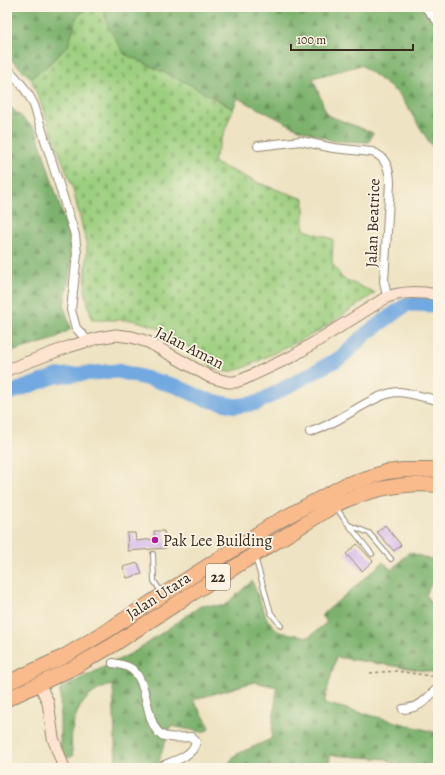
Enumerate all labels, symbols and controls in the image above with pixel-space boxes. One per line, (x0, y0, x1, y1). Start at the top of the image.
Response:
scale bar (291, 26, 413, 52)
text: 100 m (297, 32, 326, 48)
street label: Jalan Beatrice (360, 178, 386, 268)
street label: Jalan Aman (152, 321, 228, 375)
place label: Pak Lee Building (163, 530, 272, 552)
marker: Pak Lee Building (150, 535, 160, 545)
road number: 22 (206, 564, 230, 590)
street label: Jalan Utara (122, 567, 195, 625)

